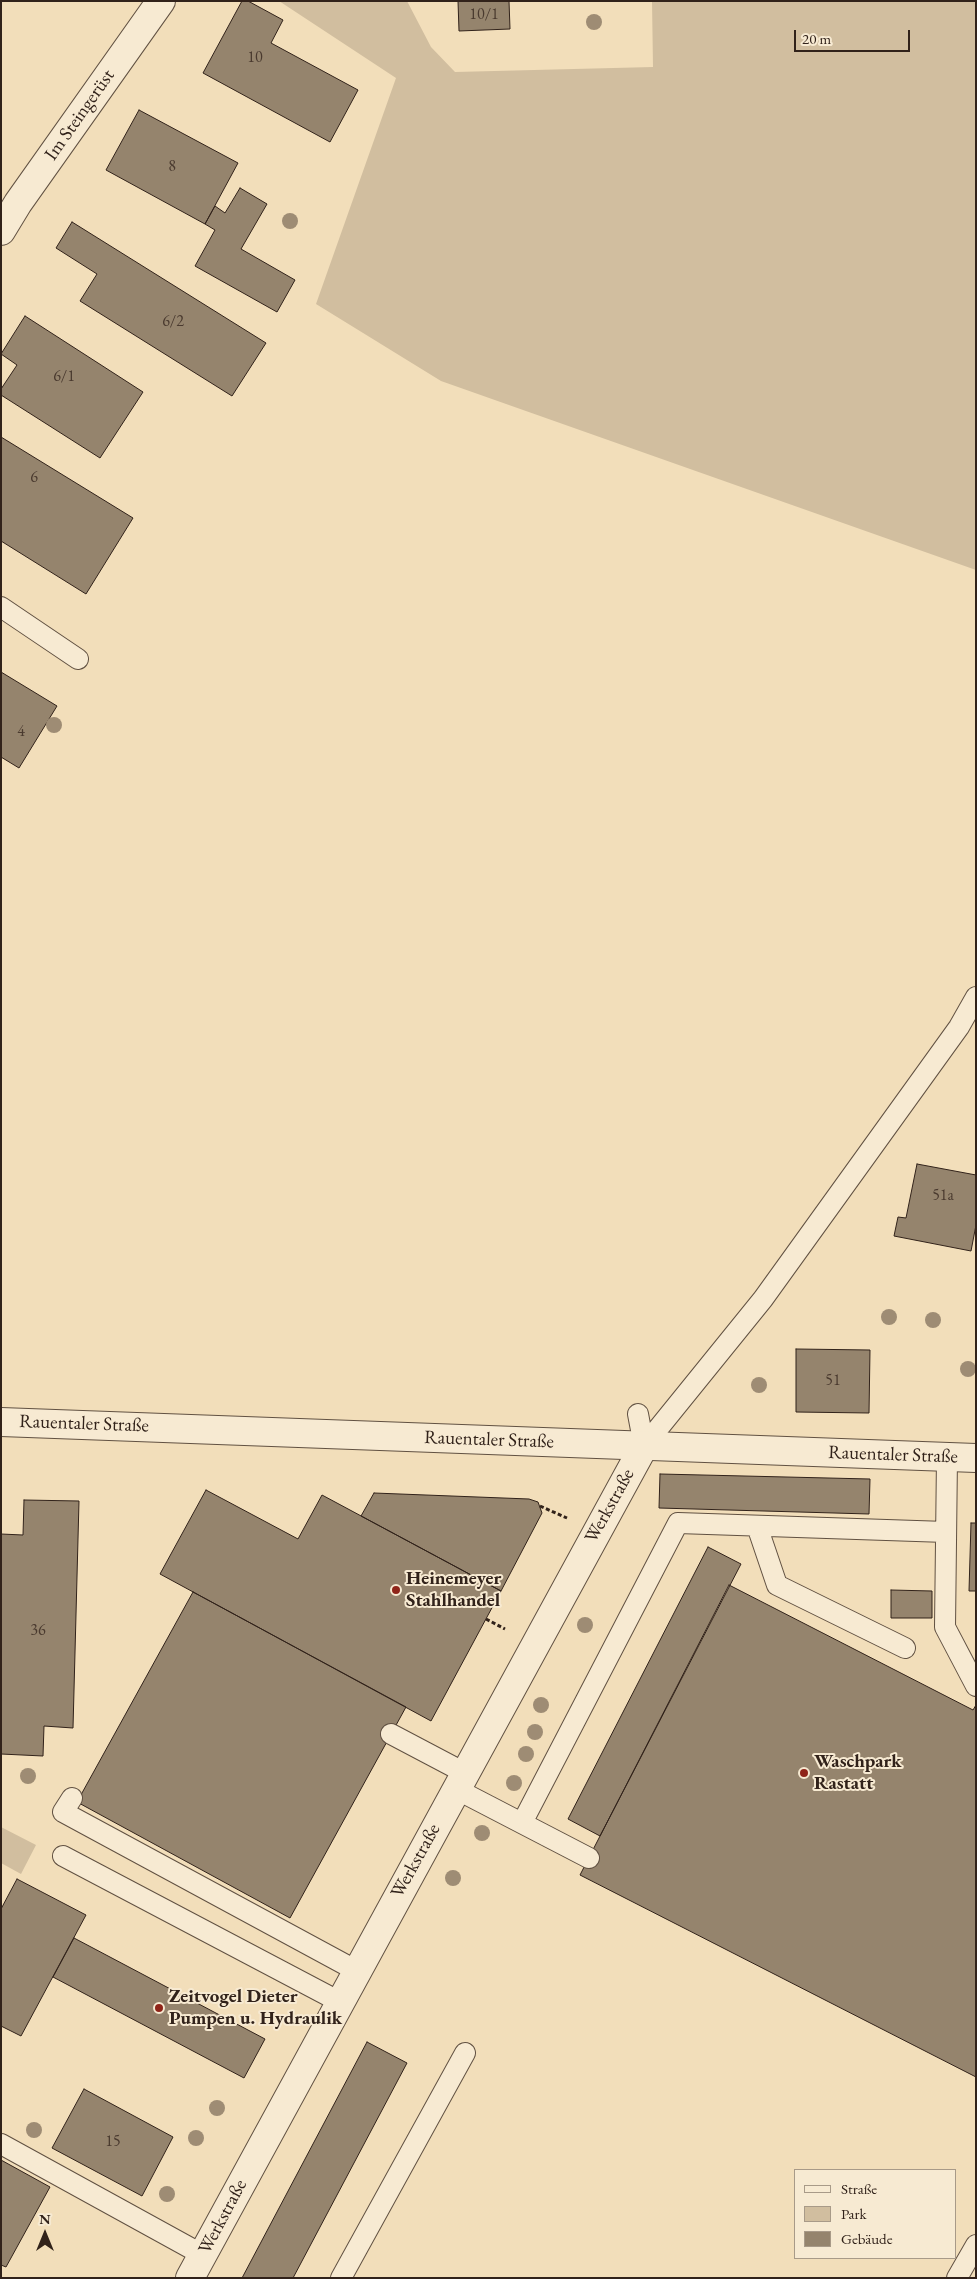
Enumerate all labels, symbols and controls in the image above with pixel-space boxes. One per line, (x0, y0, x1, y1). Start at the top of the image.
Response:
house number: 10/1 (469, 5, 499, 25)
scale bar (797, 20, 913, 52)
text: 20 m (802, 29, 831, 48)
house number: 10 (247, 48, 263, 68)
street label: Im Steingerüst (40, 65, 120, 165)
house number: 8 (168, 157, 176, 177)
house number: 6/2 (162, 312, 184, 332)
house number: 6/1 (53, 367, 75, 387)
house number: 6 (30, 468, 38, 488)
house number: 4 (17, 722, 25, 742)
house number: 51a (932, 1186, 954, 1206)
house number: 51 (825, 1371, 841, 1391)
street label: Rauentaler Straße (19, 1410, 149, 1438)
street label: Rauentaler Straße (424, 1426, 554, 1454)
street label: Rauentaler Straße (828, 1441, 958, 1469)
street label: Werkstraße (580, 1465, 640, 1547)
place label: Heinemeyer Stahlhandel (406, 1568, 501, 1612)
marker: Heinemeyer Stahlhandel (390, 1584, 402, 1596)
house number: 36 (30, 1621, 46, 1641)
place label: Waschpark Rastatt (814, 1751, 902, 1795)
marker: Waschpark Rastatt (798, 1767, 810, 1779)
street label: Werkstraße (386, 1820, 446, 1902)
place label: Zeitvogel Dieter Pumpen u. Hydraulik (169, 1986, 342, 2030)
marker: Zeitvogel Dieter Pumpen u. Hydraulik (153, 2002, 165, 2014)
house number: 15 (105, 2132, 121, 2152)
legend (794, 2169, 957, 2259)
street label: Werkstraße (194, 2176, 252, 2258)
text: Straße (841, 2179, 877, 2198)
text: Park (841, 2204, 867, 2223)
north arrow (20, 2209, 70, 2259)
text: N (39, 2210, 51, 2228)
text: Gebäude (841, 2229, 893, 2248)

